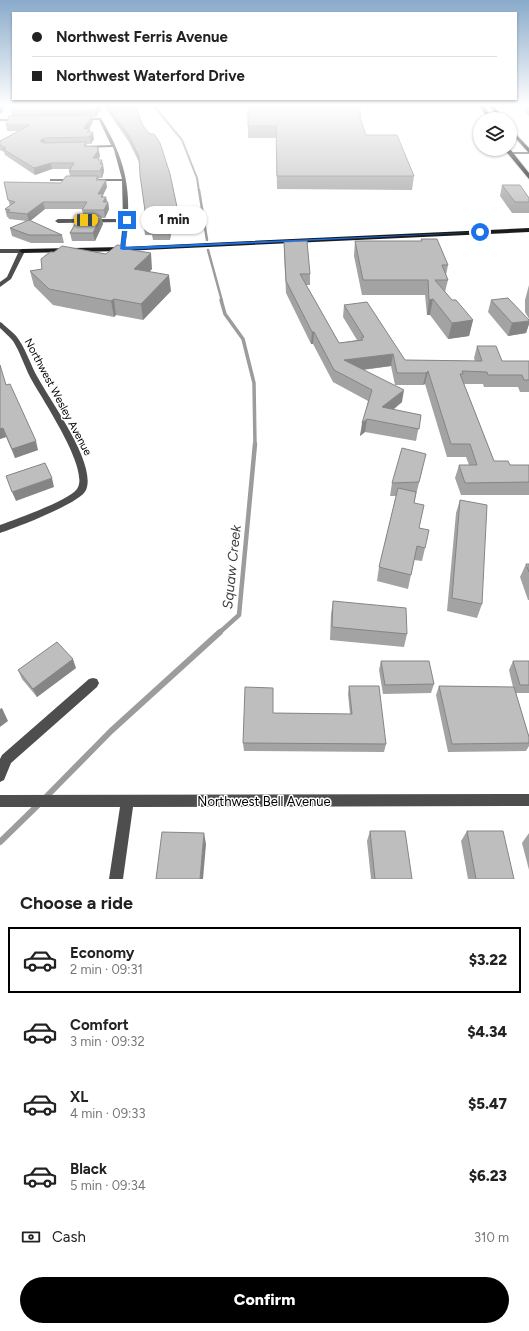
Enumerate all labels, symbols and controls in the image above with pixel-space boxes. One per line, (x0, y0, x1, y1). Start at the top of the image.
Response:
text: Northwest Ferris Avenue (56, 28, 228, 46)
text: Northwest Waterford Drive (56, 67, 245, 85)
map controls (473, 112, 517, 156)
button: layers (473, 112, 517, 156)
callout: 1 min (141, 206, 207, 234)
route end (118, 211, 136, 229)
text: 1 min (158, 212, 190, 227)
car (74, 214, 98, 226)
route start (471, 223, 489, 241)
street label: Northwest Wesley Avenue (22, 336, 94, 458)
water label: Squaw Creek (219, 523, 245, 610)
street label: Northwest Bell Avenue (197, 794, 331, 809)
text: Choose a ride (20, 892, 133, 914)
icon: car (22, 942, 58, 978)
text: Economy (70, 944, 135, 962)
text: $3.22 (469, 951, 507, 969)
text: 2 min · 09:31 (70, 962, 143, 977)
icon: car (22, 1014, 58, 1050)
text: Comfort (70, 1016, 129, 1034)
text: $4.34 (467, 1023, 507, 1041)
text: 3 min · 09:32 (70, 1034, 145, 1049)
icon: car (22, 1086, 58, 1122)
text: XL (70, 1088, 88, 1106)
text: $5.47 (468, 1095, 507, 1113)
text: 4 min · 09:33 (70, 1106, 145, 1121)
icon: car (22, 1158, 58, 1194)
text: Black (70, 1160, 107, 1178)
text: $6.23 (469, 1167, 507, 1185)
text: 5 min · 09:34 (70, 1178, 146, 1193)
icon: cash (20, 1226, 42, 1248)
text: Cash (52, 1228, 86, 1246)
text: 310 m (474, 1230, 509, 1245)
button: Confirm (20, 1277, 509, 1323)

